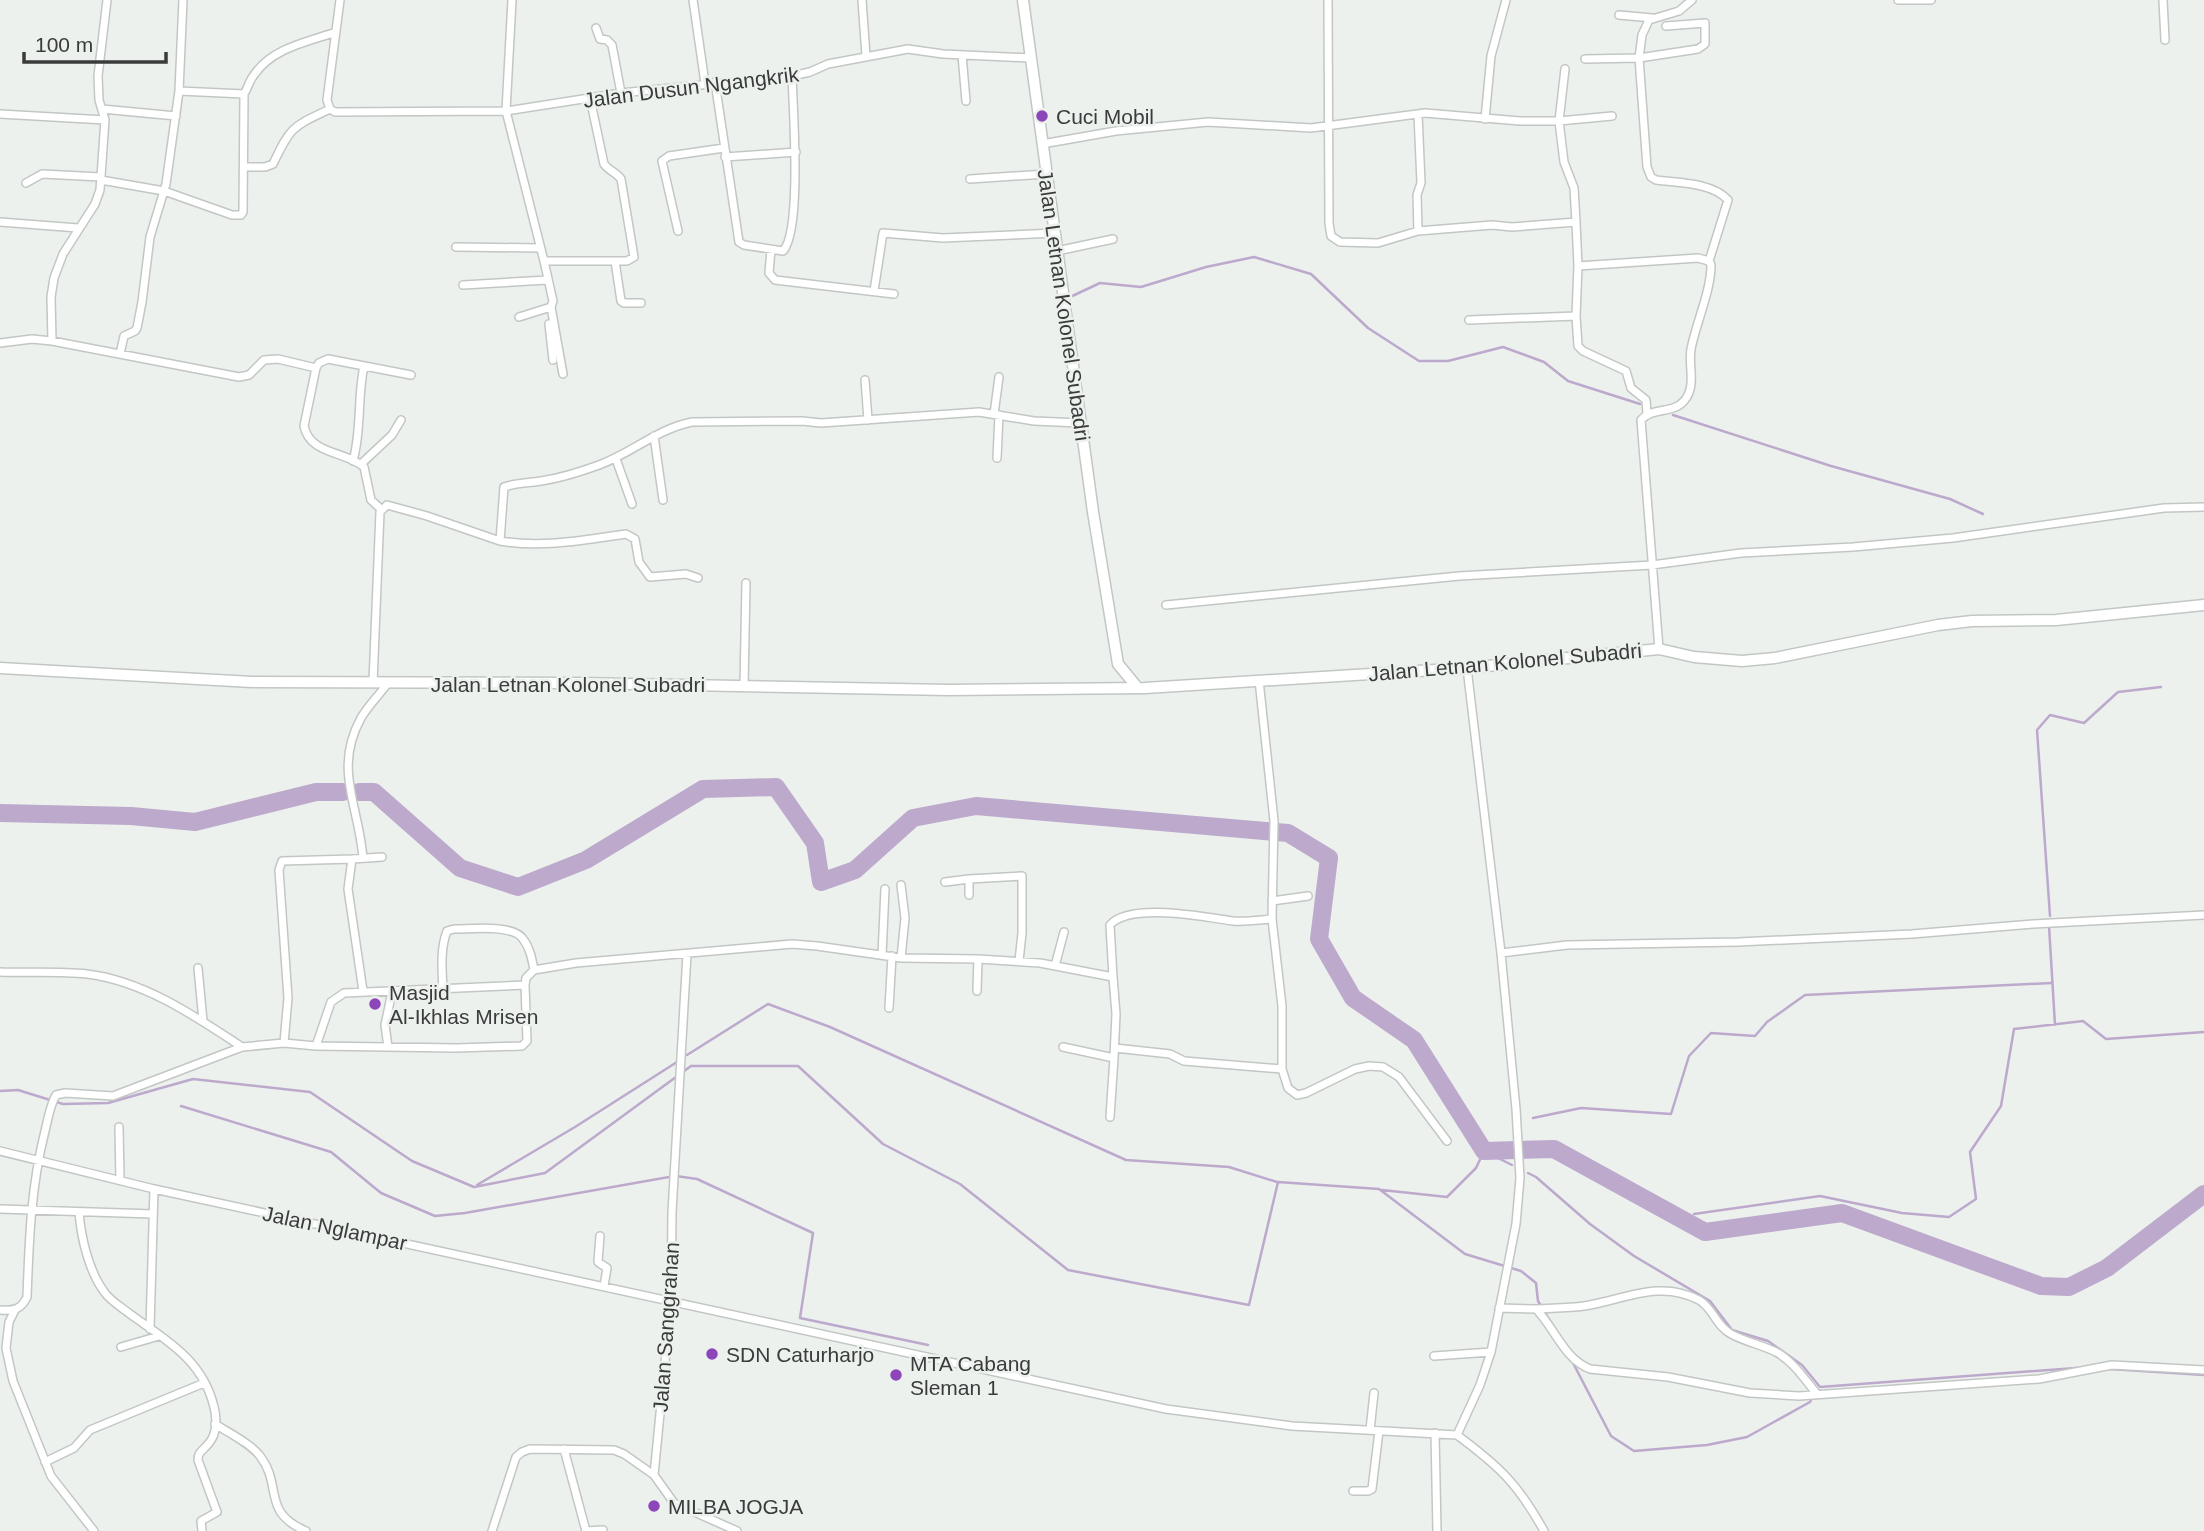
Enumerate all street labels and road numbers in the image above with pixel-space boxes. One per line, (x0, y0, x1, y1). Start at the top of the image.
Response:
street label: Jalan Dusun Ngangkrik (582, 62, 801, 112)
street label: Jalan Letnan Kolonel Subadri (1034, 168, 1094, 442)
street label: Jalan Letnan Kolonel Subadri (1367, 639, 1643, 685)
street label: Jalan Letnan Kolonel Subadri (431, 673, 705, 696)
street label: Jalan Nglampar (261, 1201, 409, 1255)
street label: Jalan Sanggrahan (649, 1241, 683, 1413)

